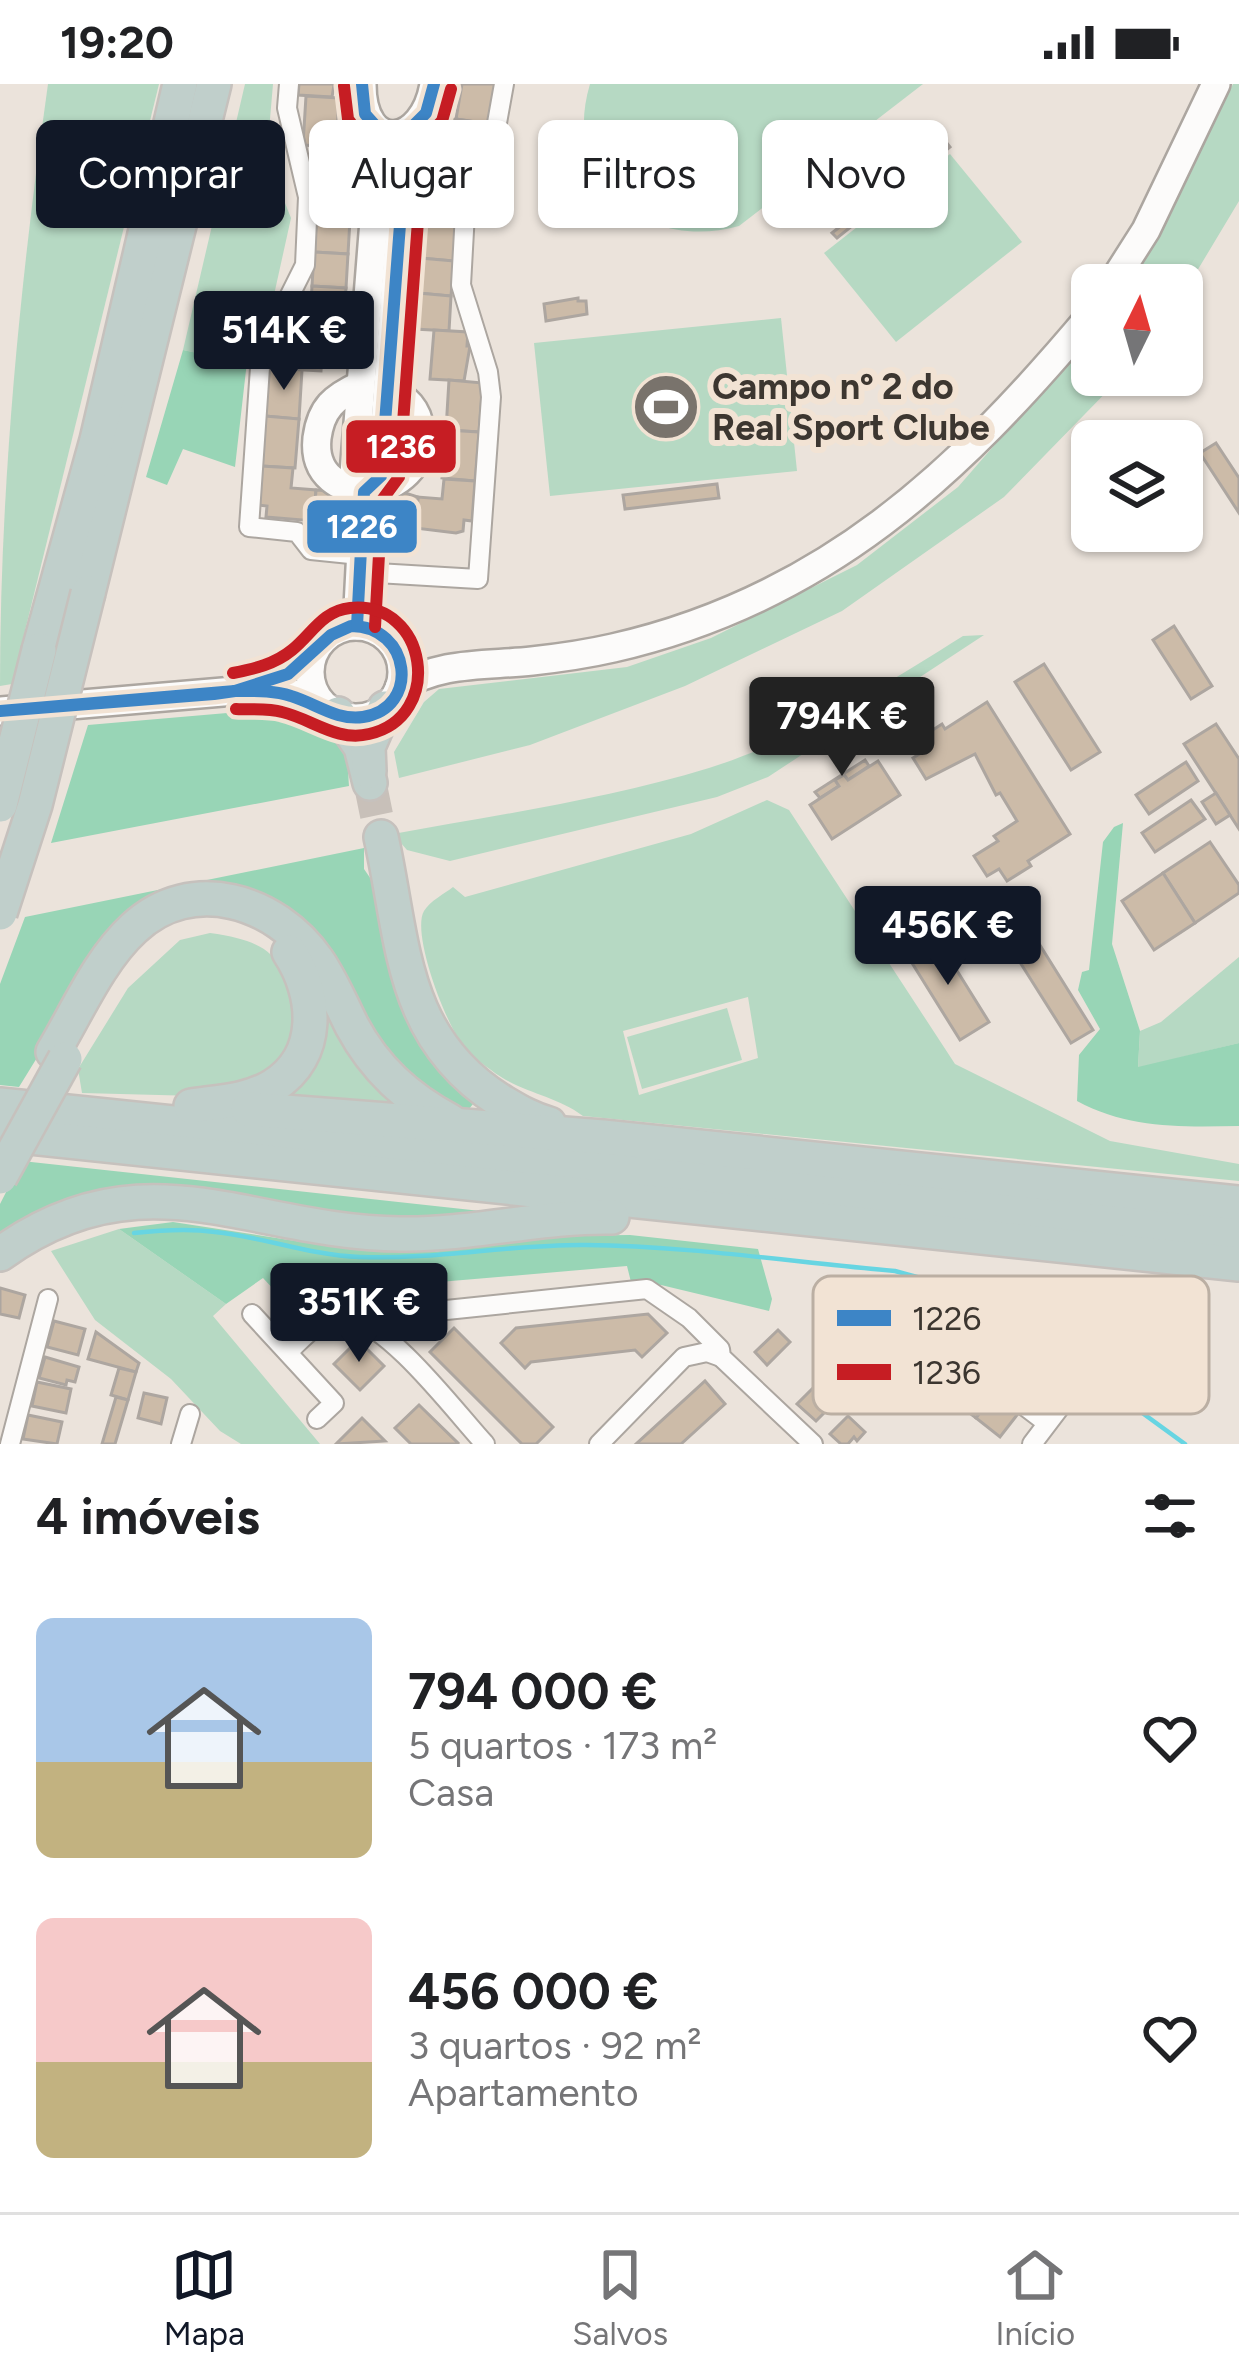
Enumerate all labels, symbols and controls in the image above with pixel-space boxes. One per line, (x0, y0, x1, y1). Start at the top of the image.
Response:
text: 19:20 (60, 15, 174, 69)
chip: Comprar (36, 120, 285, 228)
chip: Alugar (309, 120, 514, 228)
chip: Filtros (538, 120, 738, 228)
chip: Novo (762, 120, 948, 228)
north arrow (1071, 264, 1203, 396)
map controls (1071, 264, 1203, 552)
pin: 514K € (186, 291, 382, 393)
text: 514K € (221, 306, 347, 353)
place label: Campo nº 2 do Real Sport Clube (712, 365, 990, 449)
sports icon: Campo nº 2 do Real Sport Clube (631, 372, 701, 442)
line badge: 1236 (344, 418, 458, 475)
button: layers (1071, 420, 1203, 552)
text: 1236 (366, 427, 436, 466)
line badge: 1226 (305, 498, 419, 555)
text: 1226 (326, 507, 398, 546)
pin: 794K € (744, 677, 940, 779)
text: 794K € (776, 692, 908, 739)
pin: 456K € (850, 886, 1046, 988)
text: 456K € (882, 901, 1014, 948)
pin: 351K € (261, 1263, 457, 1365)
legend (813, 1276, 1209, 1414)
text: 351K € (297, 1278, 421, 1325)
text: 1226 (912, 1299, 981, 1338)
text: 1236 (912, 1353, 981, 1392)
icon: filters (1137, 1483, 1203, 1549)
text: 4 imóveis (36, 1486, 260, 1547)
text: 794 000 € (408, 1661, 657, 1722)
icon: home (132, 1666, 276, 1810)
icon: heart (1137, 1705, 1203, 1771)
text: 5 quartos · 173 m² (408, 1722, 717, 1769)
text: Casa (408, 1769, 494, 1816)
text: 456 000 € (408, 1961, 658, 2022)
icon: home (132, 1966, 276, 2110)
icon: heart (1137, 2005, 1203, 2071)
text: 3 quartos · 92 m² (408, 2022, 702, 2069)
text: Apartamento (408, 2069, 639, 2116)
tab: Mapa (164, 2242, 245, 2353)
tab: Salvos (572, 2242, 668, 2353)
tab: Início (996, 2242, 1075, 2353)

